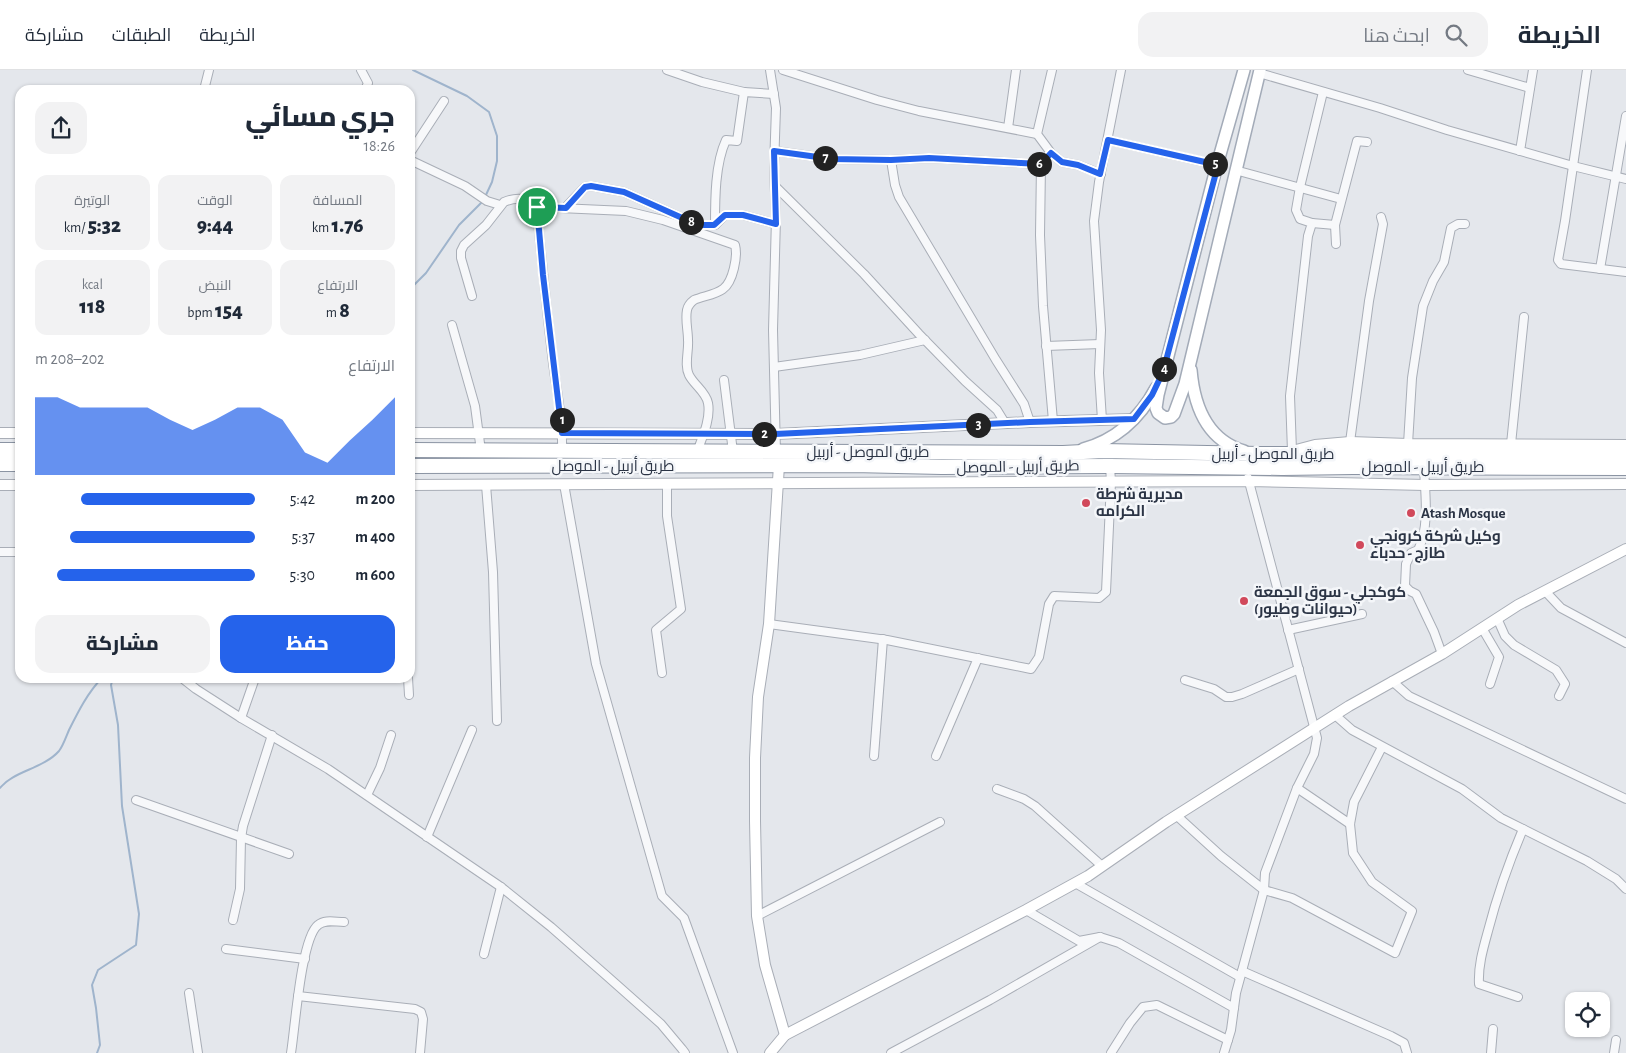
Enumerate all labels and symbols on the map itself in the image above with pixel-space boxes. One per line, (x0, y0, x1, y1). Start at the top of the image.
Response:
pin: 7 (812, 146, 838, 170)
pin: 6 (1026, 152, 1052, 176)
pin: 5 (1202, 152, 1228, 176)
pin (516, 186, 558, 228)
pin: 8 (678, 210, 704, 234)
pin: 4 (1152, 356, 1176, 382)
pin: 1 (550, 408, 574, 432)
pin: 3 (966, 412, 990, 438)
pin: 2 (752, 422, 776, 446)
street label: طريق الموصل - أربيل (807, 442, 929, 462)
street label: طريق الموصل - أربيل (1212, 444, 1334, 464)
street label: طريق أربيل - الموصل (956, 455, 1080, 478)
street label: طريق أربيل - الموصل (552, 456, 674, 476)
street label: طريق أربيل - الموصل (1362, 457, 1484, 477)
place label: مديرية شرطة الكرامه (1096, 486, 1183, 520)
marker: مديرية شرطة الكرامه (1080, 497, 1092, 509)
place label: Atash Mosque (1421, 506, 1506, 521)
marker: Atash Mosque (1405, 507, 1417, 519)
place label: وكيل شركة كرونجي طازج - حدباء (1370, 528, 1501, 563)
marker: وكيل شركة كرونجي طازج - حدباء (1354, 539, 1366, 551)
place label: كوكجلي - سوق الجمعة (حيوانات وطيور) (1254, 585, 1406, 618)
marker: كوكجلي - سوق الجمعة (حيوانات وطيور) (1238, 595, 1250, 607)

